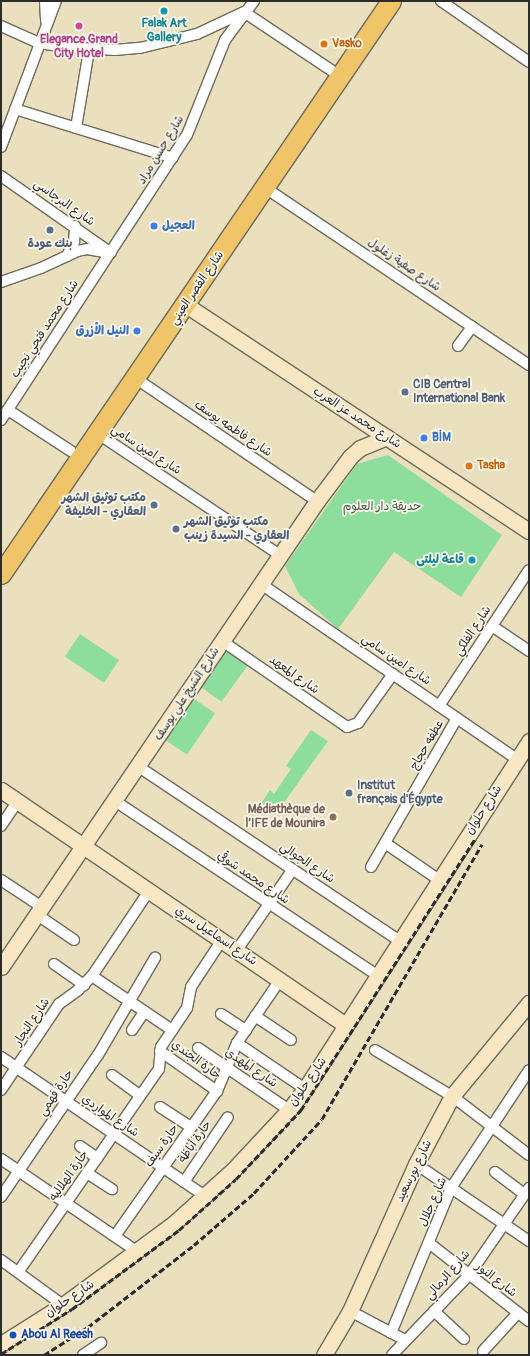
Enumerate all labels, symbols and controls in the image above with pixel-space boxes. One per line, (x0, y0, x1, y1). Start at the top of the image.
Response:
marker: Falak Art Gallery (159, 6, 169, 16)
place label: Falak Art Gallery (141, 17, 187, 45)
marker: Elegance Grand City Hotel (74, 21, 84, 31)
place label: Elegance Grand City Hotel (40, 33, 118, 61)
place label: Vasko (332, 37, 362, 51)
marker: Vasko (319, 39, 329, 49)
street label: شارع حسن مراد (135, 113, 187, 187)
street label: شارع البرجاسي (31, 177, 97, 229)
place label: العجيل (162, 219, 195, 233)
marker: العجيل (149, 221, 159, 231)
marker: بنك عودة (45, 225, 55, 235)
street label: شارع صفية زغلول (365, 235, 443, 295)
place label: بنك عودة (28, 237, 72, 251)
street label: شارع القصر العيني (167, 248, 227, 328)
street label: شارع محمد فتحي نجيب (8, 277, 82, 381)
place label: النيل الأزرق (76, 324, 129, 338)
marker: النيل الأزرق (132, 326, 142, 336)
place label: CIB Central International Bank (413, 378, 505, 406)
street label: شارع محمد عز العرب (310, 384, 404, 452)
marker: CIB Central International Bank (400, 387, 410, 397)
street label: شارع فاطمه يوسف (192, 398, 274, 460)
street label: شارع امين سامي (108, 422, 184, 478)
place label: BİM (432, 431, 451, 445)
marker: BİM (419, 433, 429, 443)
place label: Tasha (477, 459, 505, 473)
marker: Tasha (464, 461, 474, 471)
place label: مكتب توثيق الشهر العقاري - الخليفة (61, 491, 146, 519)
marker: مكتب توثيق الشهر العقاري - الخليفة (149, 500, 159, 510)
park label: حديقة دار العلوم (343, 500, 421, 514)
place label: مكتب توثيق الشهر العقاري - السيدة زينب (184, 515, 289, 543)
marker: مكتب توثيق الشهر العقاري - السيدة زينب (171, 524, 181, 534)
place label: قاعة ليلتى (416, 553, 464, 567)
marker: قاعة ليلتى (467, 555, 477, 565)
street label: شارع الفلكي (452, 603, 494, 659)
street label: شارع امين سامي (359, 632, 433, 688)
street label: شارع الشيخ علي يوسف (151, 644, 223, 744)
street label: شارع المعهد (266, 653, 322, 697)
street label: عطفه حجاج (407, 718, 447, 772)
place label: Institut français d'Égypte (357, 779, 443, 807)
street label: شارع حلوان (463, 782, 505, 838)
marker: Institut français d'Égypte (344, 788, 354, 798)
place label: Médiathèque de l’IFE de Mounira (245, 803, 325, 831)
marker: Médiathèque de l’IFE de Mounira (328, 812, 338, 822)
street label: شارع الجوالي (277, 839, 337, 887)
street label: شارع محمد شوقي (214, 849, 292, 907)
street label: شارع اسماعيل سري (172, 903, 260, 969)
street label: شارع النجار (11, 996, 53, 1048)
street label: حارة الجندي (168, 1037, 224, 1083)
street label: شارع المهدي (222, 1045, 280, 1091)
street label: شارع حلوان (286, 1055, 330, 1109)
street label: حارة فهمي (35, 1067, 77, 1119)
street label: شارع المواردي (79, 1092, 141, 1140)
street label: حارة أباظة (175, 1118, 215, 1166)
street label: حارة سيف (142, 1122, 182, 1170)
street label: شارع بورسعيد (393, 1138, 435, 1204)
street label: حارة الهلاليه (46, 1148, 92, 1204)
street label: شارع جلال (416, 1175, 450, 1229)
street label: شارع الرمالي (422, 1247, 474, 1303)
street label: شارع النور (473, 1259, 519, 1301)
street label: شارع حلوان (43, 1277, 97, 1321)
place label: Abou Al Reesh (21, 1328, 93, 1342)
marker: Abou Al Reesh (8, 1330, 18, 1340)

